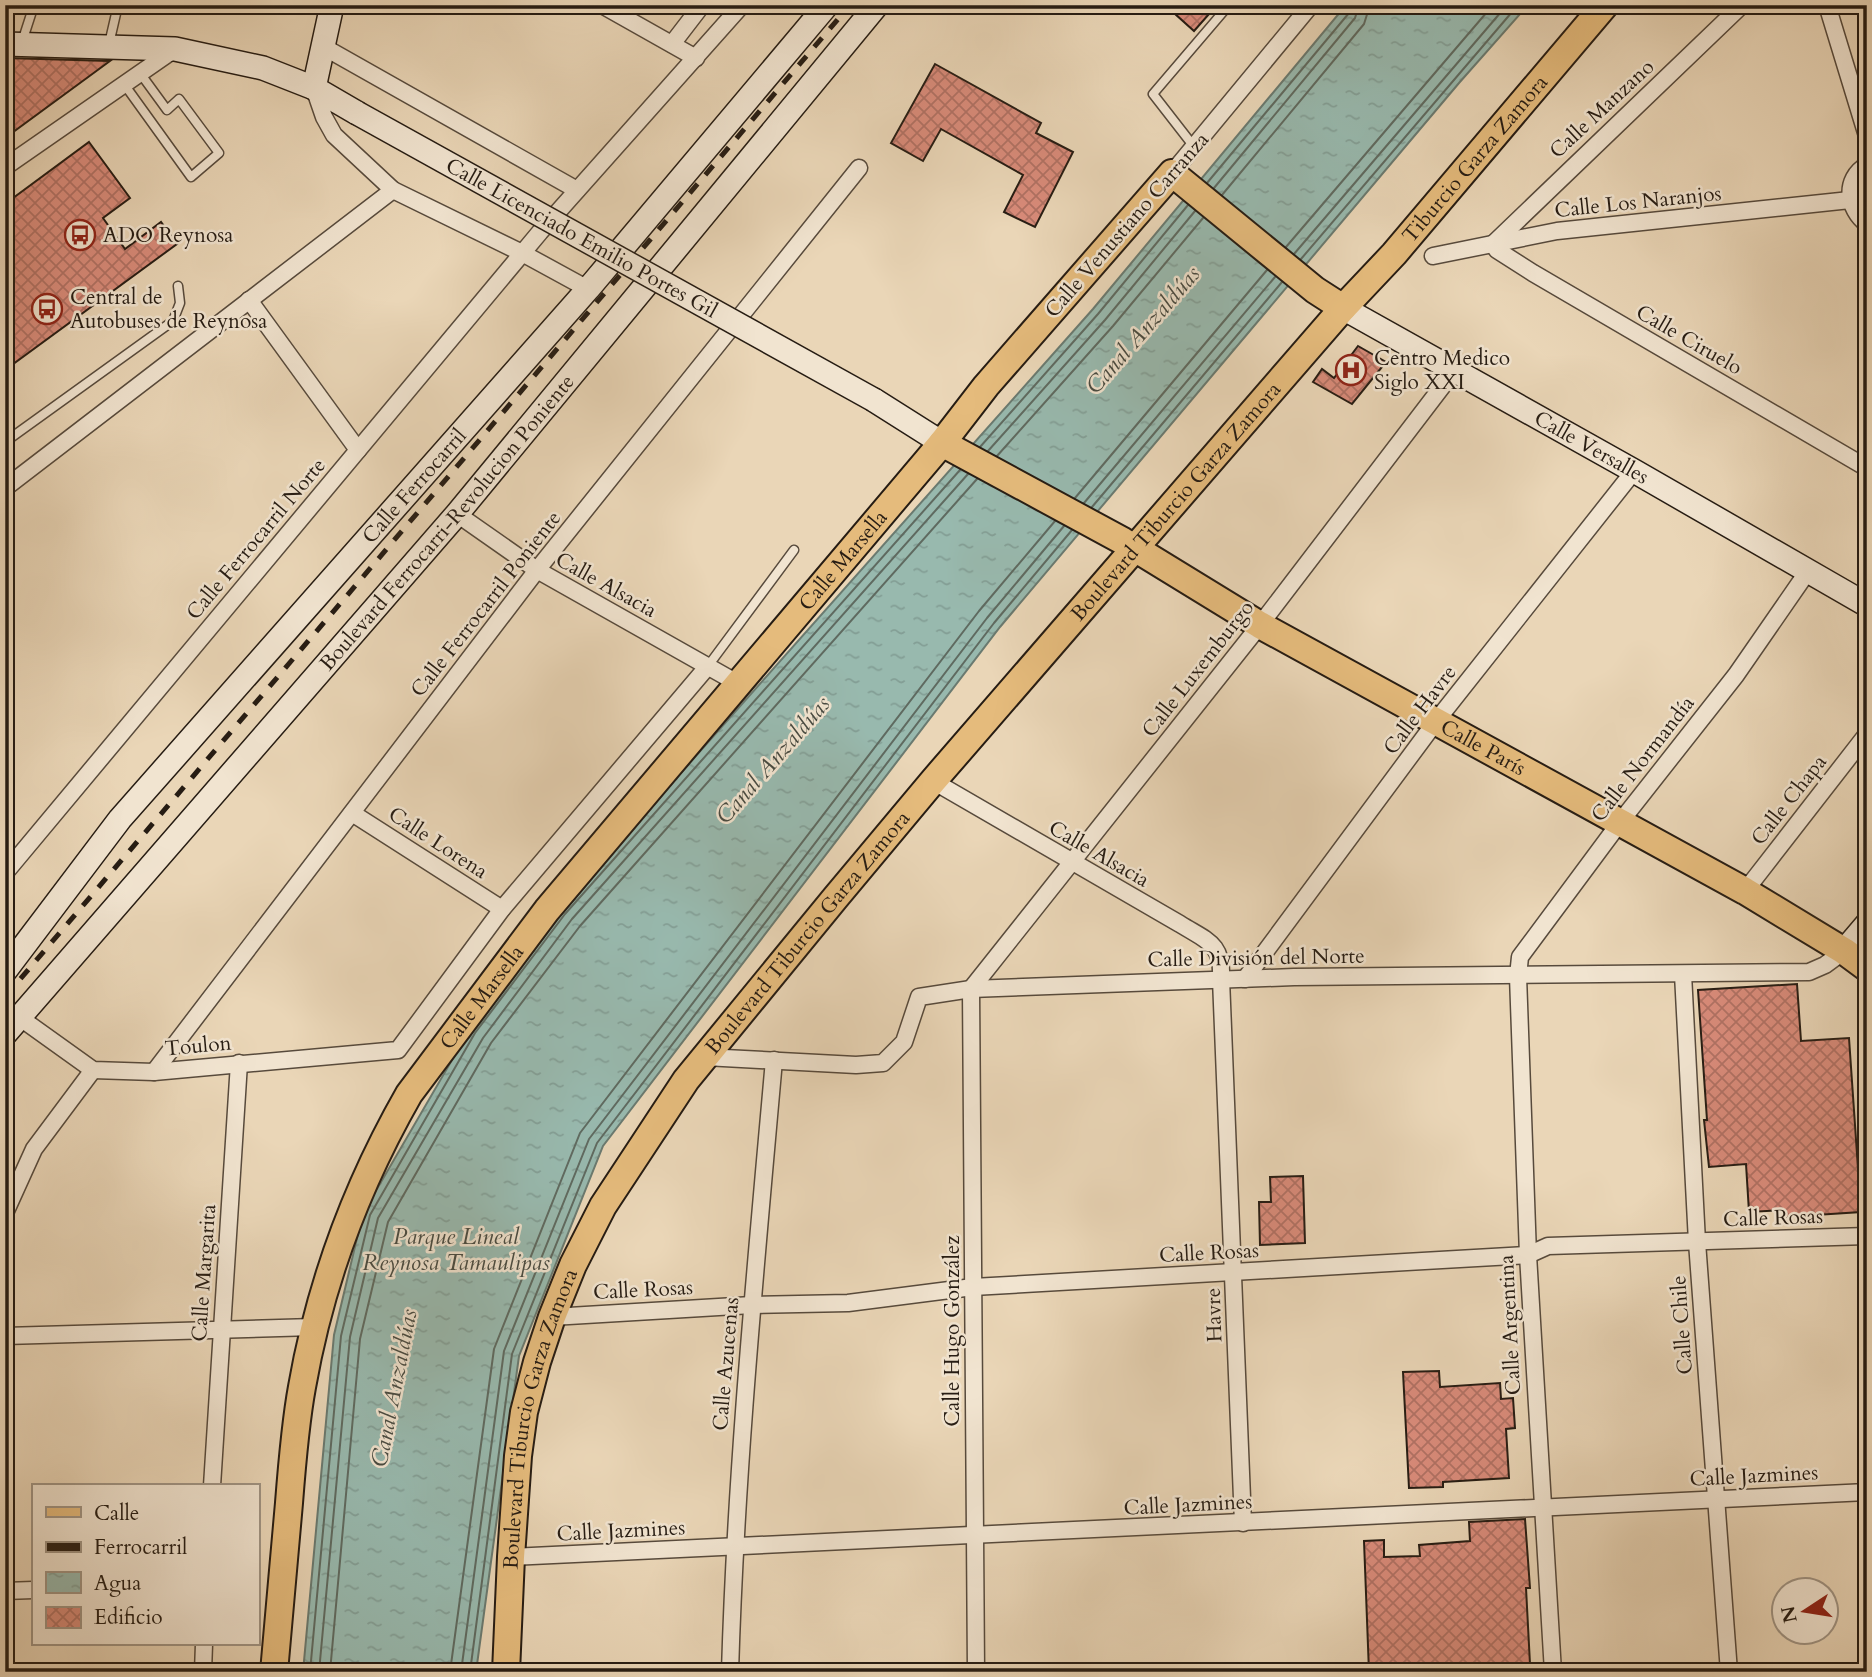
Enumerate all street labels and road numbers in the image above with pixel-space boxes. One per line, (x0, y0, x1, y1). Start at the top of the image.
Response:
street label: Calle Manzano (1543, 53, 1661, 165)
street label: Tiburcio Garza Zamora (1395, 69, 1554, 249)
street label: Calle Venustiano Carranza (1038, 126, 1216, 324)
street label: Calle Licenciado Emilio Portes Gil (441, 151, 723, 325)
street label: Calle Los Naranjos (1553, 179, 1723, 225)
street label: Calle Ciruelo (1630, 298, 1748, 382)
street label: Boulevard Ferrocarri-Revolucion Poniente (313, 368, 581, 677)
street label: Boulevard Tiburcio Garza Zamora (1064, 375, 1287, 627)
street label: Calle Versalles (1529, 404, 1654, 491)
street label: Calle Ferrocarril (355, 422, 473, 550)
street label: Calle Ferrocarril Norte (180, 452, 332, 626)
street label: Calle Marsella (792, 504, 894, 617)
street label: Calle Ferrocarril Poniente (404, 505, 568, 703)
street label: Calle Alsacia (550, 545, 662, 625)
street label: Calle Luxemburgo (1135, 594, 1261, 744)
street label: Calle Havre (1377, 659, 1463, 761)
street label: Calle Normandía (1585, 690, 1701, 828)
street label: Calle París (1435, 712, 1531, 782)
street label: Calle Chapa (1744, 749, 1834, 851)
street label: Calle Lorena (383, 800, 493, 886)
street label: Boulevard Tiburcio Garza Zamora (698, 805, 917, 1061)
street label: Calle Alsacia (1043, 813, 1155, 895)
street label: Calle Marsella (433, 939, 530, 1055)
street label: Calle División del Norte (1147, 942, 1365, 974)
street label: Toulon (163, 1029, 233, 1063)
street label: Calle Rosas (1723, 1202, 1823, 1234)
street label: Calle Margarita (185, 1203, 223, 1343)
street label: Calle Hugo González (938, 1235, 967, 1427)
street label: Calle Rosas (1158, 1236, 1260, 1270)
street label: Calle Argentina (1492, 1254, 1528, 1396)
street label: Boulevard Tiburcio Garza Zamora (496, 1264, 585, 1570)
street label: Calle Rosas (592, 1273, 694, 1307)
street label: Calle Chile (1664, 1274, 1700, 1376)
street label: Havre (1199, 1287, 1229, 1343)
street label: Calle Azucenas (706, 1296, 746, 1432)
street label: Calle Jazmines (1689, 1458, 1819, 1494)
street label: Calle Jazmines (1123, 1487, 1253, 1523)
street label: Calle Jazmines (556, 1513, 686, 1549)

